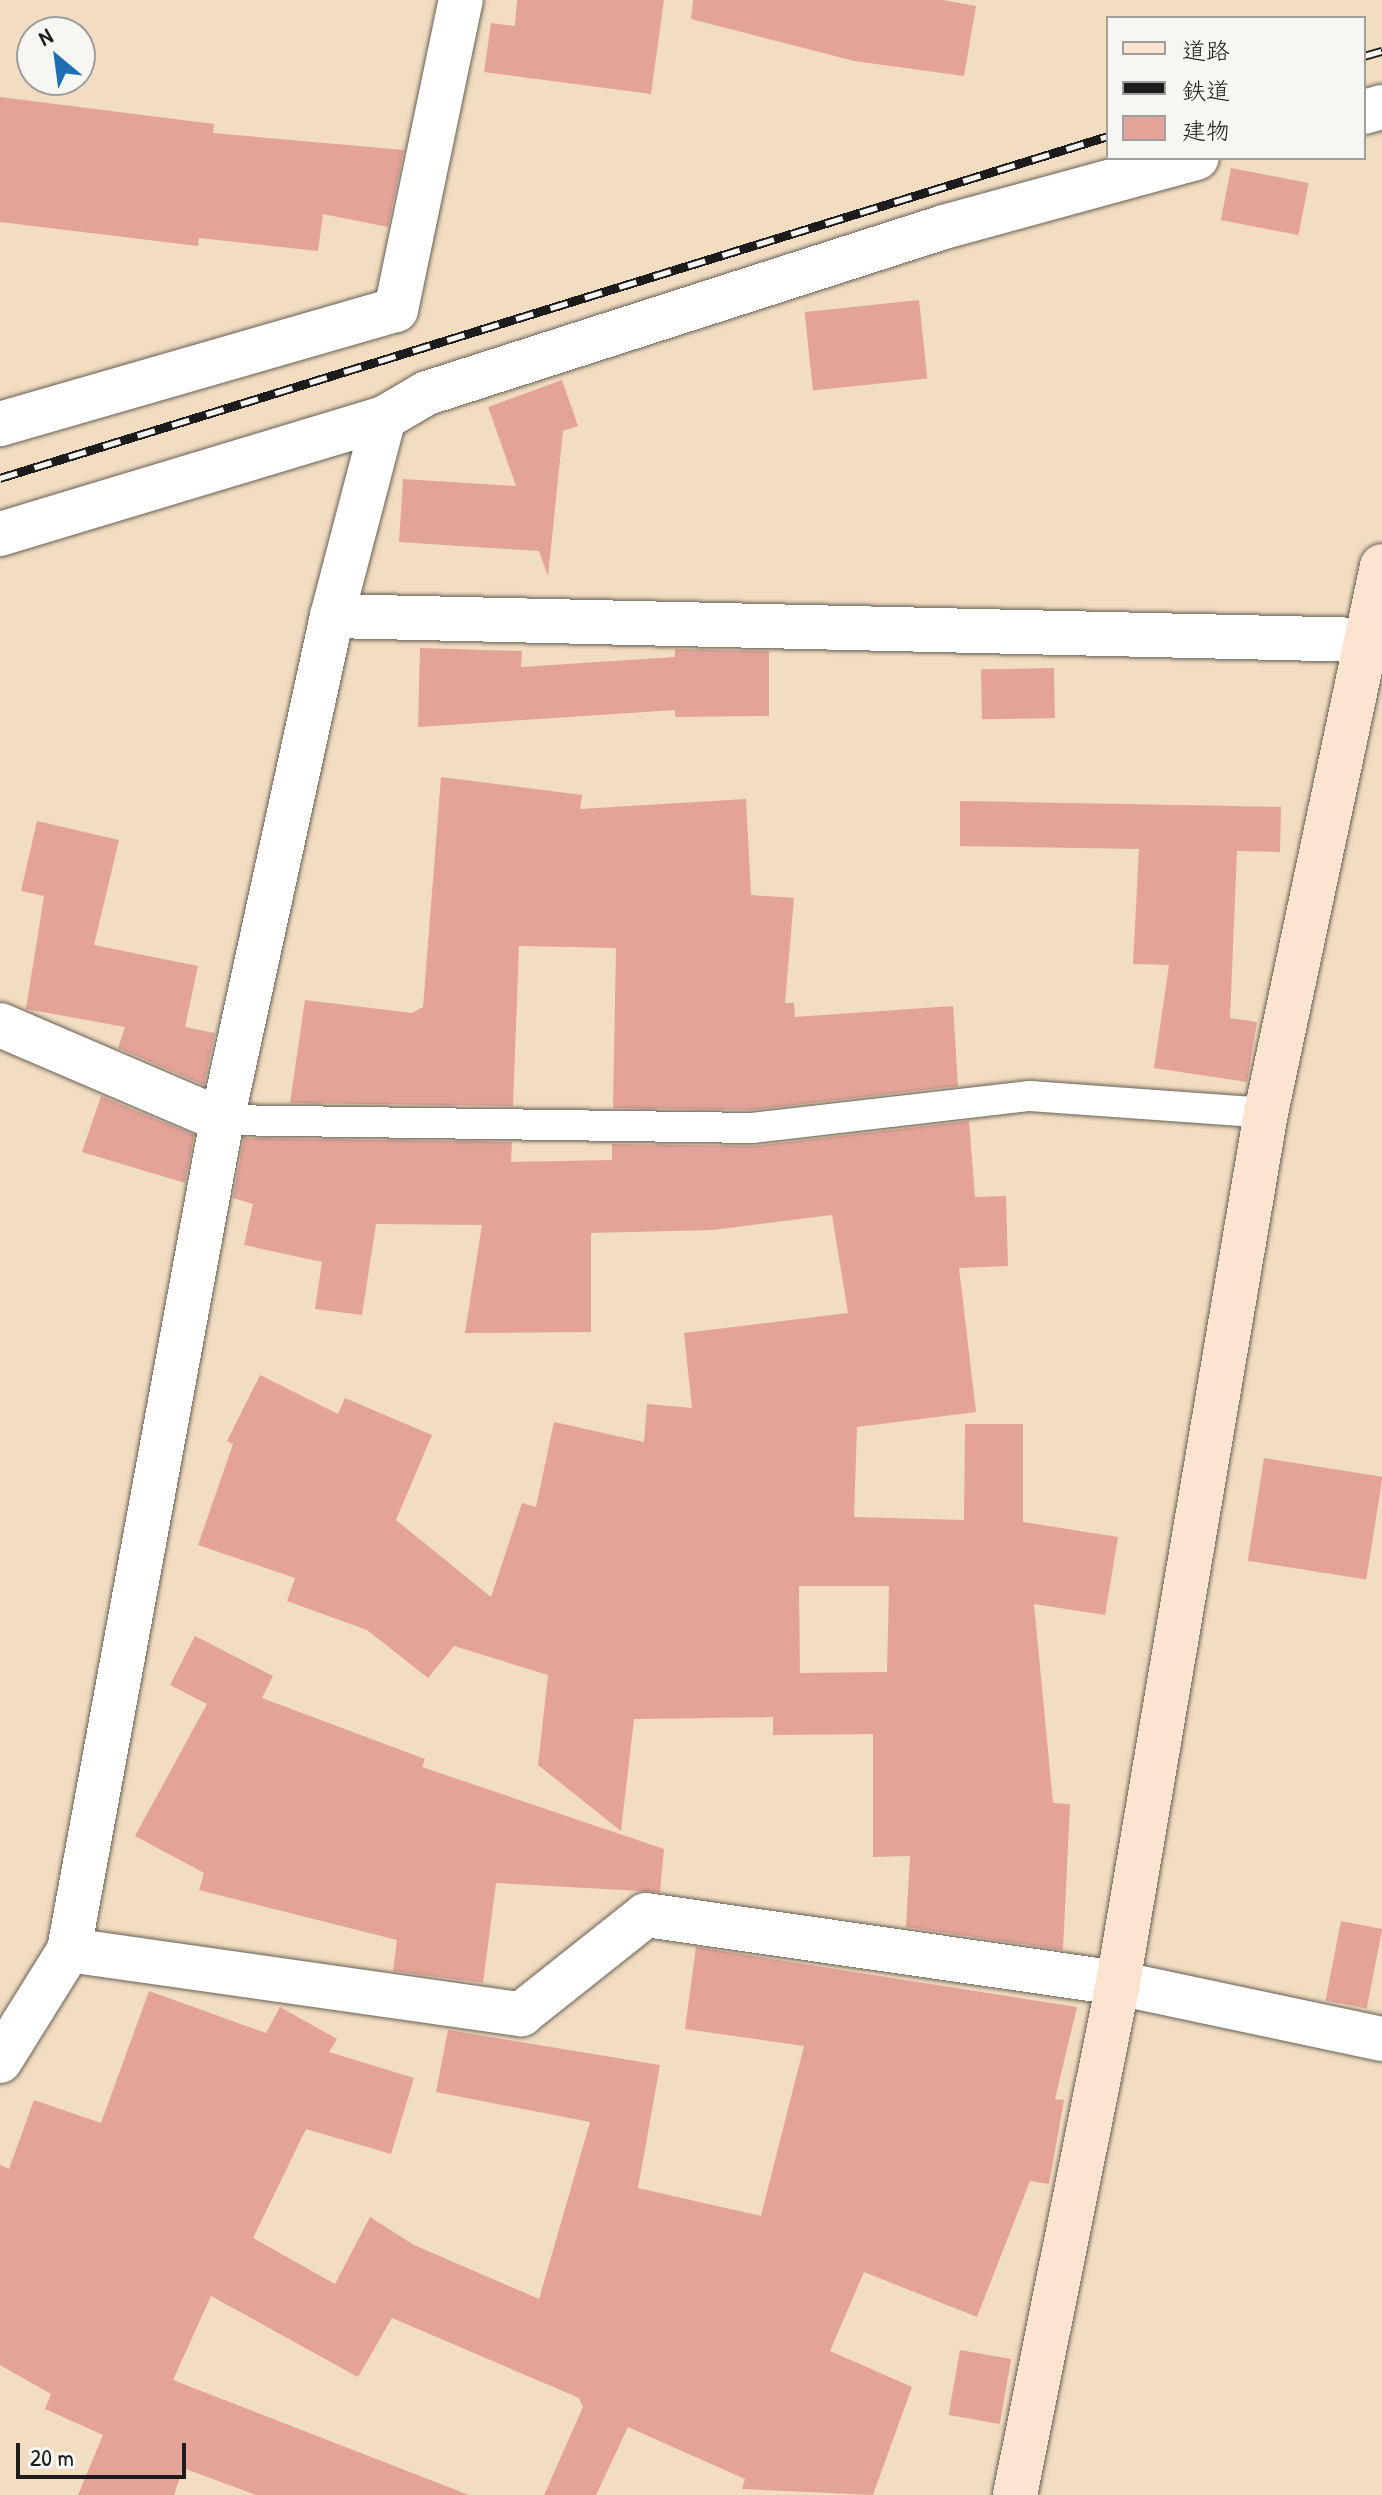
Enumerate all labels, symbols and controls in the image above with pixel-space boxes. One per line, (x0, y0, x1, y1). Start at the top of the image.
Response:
north arrow (16, 16, 96, 96)
legend (1106, 16, 1366, 160)
text: N (33, 21, 58, 53)
text: 道路 (1182, 34, 1230, 66)
text: 鉄道 (1182, 74, 1230, 106)
text: 建物 (1182, 114, 1230, 146)
scale bar (20, 2427, 190, 2477)
text: 20 m (30, 2441, 74, 2473)

